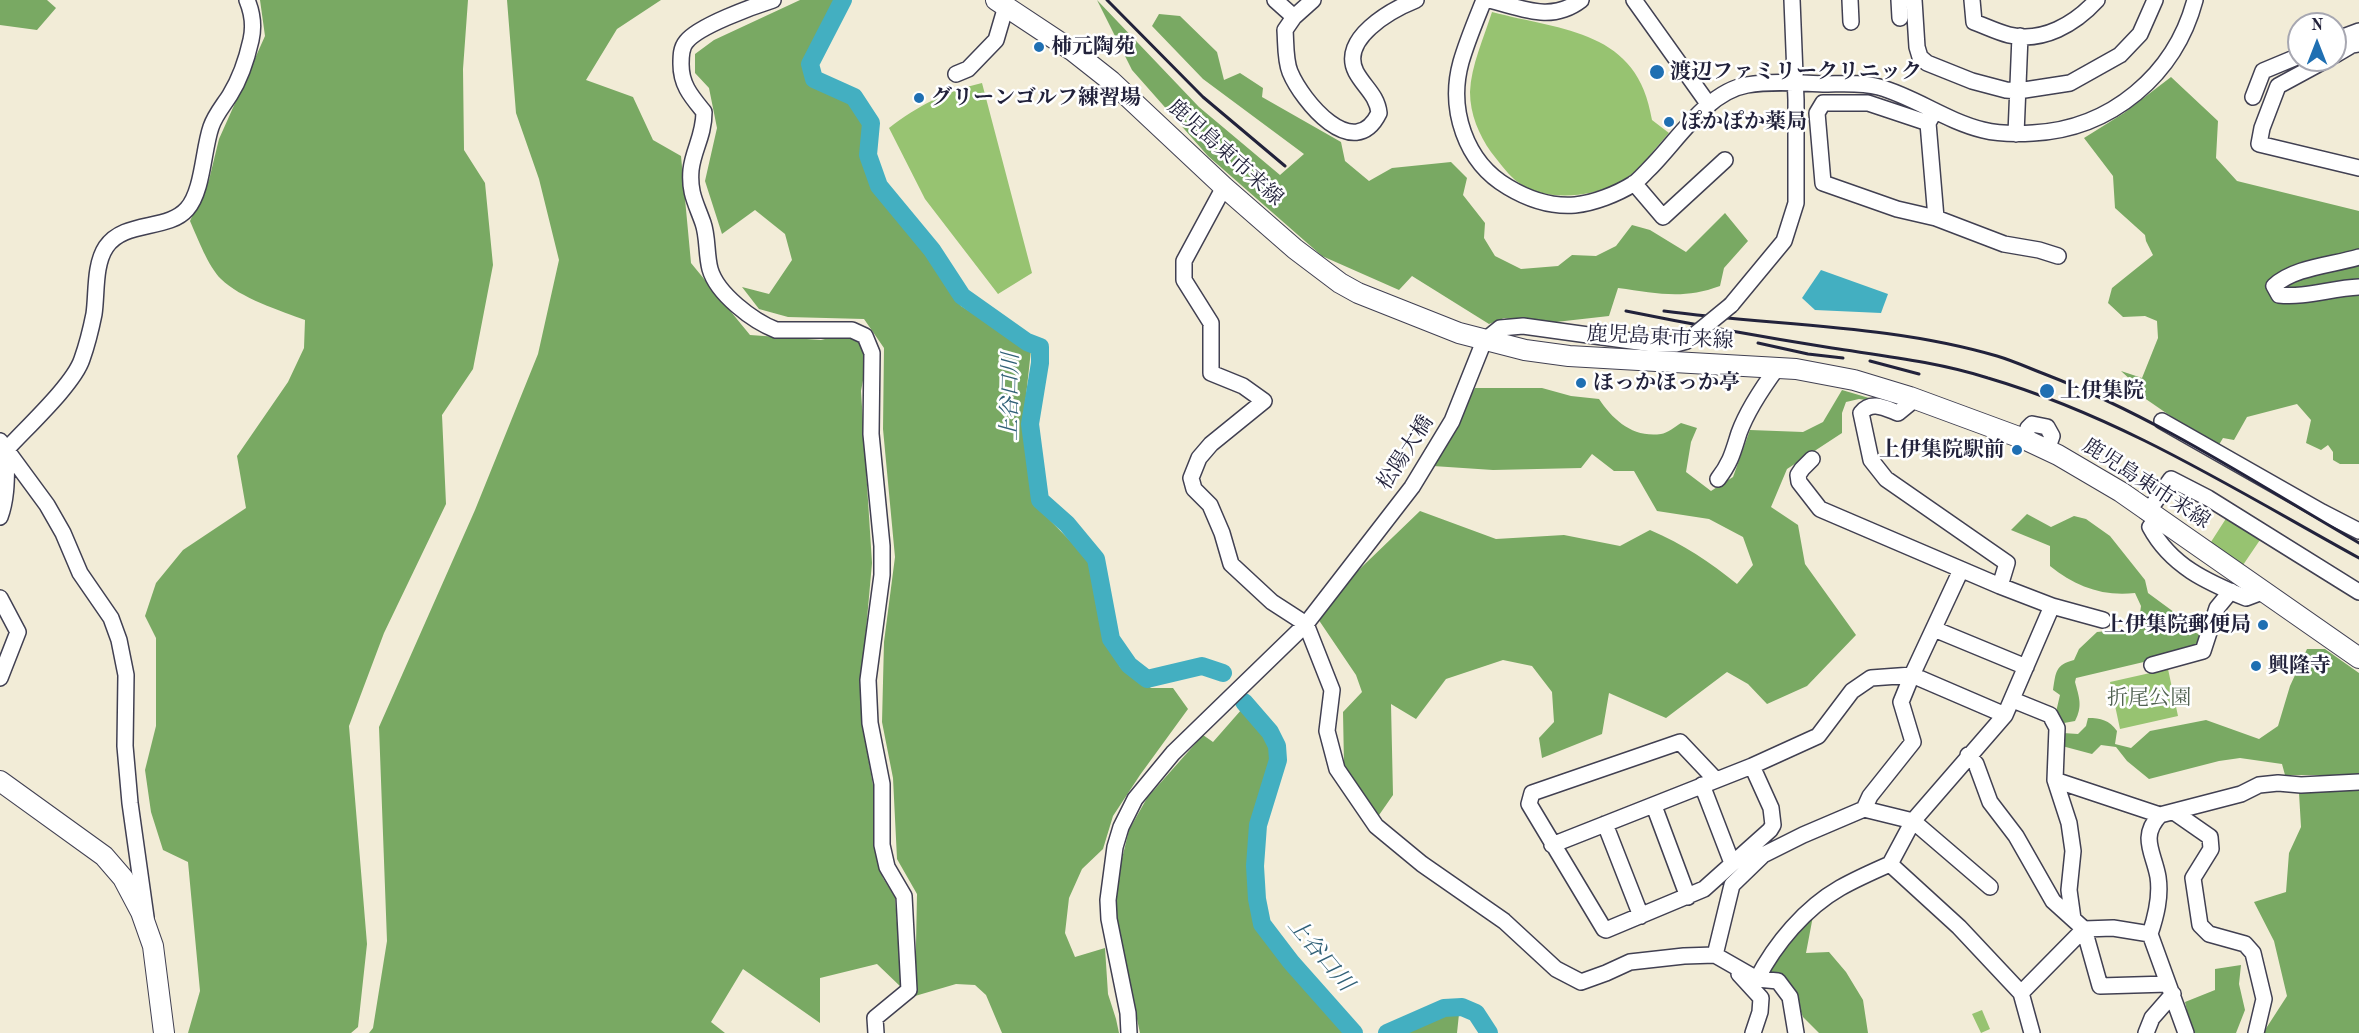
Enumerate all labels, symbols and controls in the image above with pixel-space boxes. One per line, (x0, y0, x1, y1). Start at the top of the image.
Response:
north arrow (2287, 12, 2347, 72)
text: N (2311, 18, 2323, 34)
place label: 柿元陶苑 (1051, 34, 1135, 60)
marker: 柿元陶苑 (1032, 40, 1046, 54)
place label: 渡辺ファミリークリニック (1670, 59, 1922, 85)
marker: 渡辺ファミリークリニック (1648, 63, 1666, 81)
place label: グリーンゴルフ練習場 (931, 85, 1141, 111)
marker: グリーンゴルフ練習場 (912, 91, 926, 105)
street label: 鹿児島東市来線 (1162, 94, 1288, 212)
place label: ぽかぽか薬局 (1681, 109, 1807, 135)
marker: ぽかぽか薬局 (1662, 115, 1676, 129)
street label: 鹿児島東市来線 (1586, 322, 1734, 354)
water label: 上谷口川 (997, 353, 1025, 441)
place label: ほっかほっか亭 (1593, 370, 1740, 396)
marker: ほっかほっか亭 (1574, 376, 1588, 390)
place label: 上伊集院 (2060, 378, 2144, 404)
marker: 上伊集院 (2038, 382, 2056, 400)
street label: 松陽大橋 (1373, 411, 1439, 495)
street label: 鹿児島東市来線 (2077, 433, 2215, 535)
place label: 上伊集院駅前 (1879, 437, 2005, 463)
marker: 上伊集院駅前 (2010, 443, 2024, 457)
place label: 上伊集院郵便局 (2104, 612, 2251, 638)
marker: 上伊集院郵便局 (2256, 618, 2270, 632)
place label: 興隆寺 (2268, 653, 2331, 679)
marker: 興隆寺 (2249, 659, 2263, 673)
park label: 折尾公園 (2107, 685, 2191, 711)
water label: 上谷口川 (1282, 913, 1358, 997)

